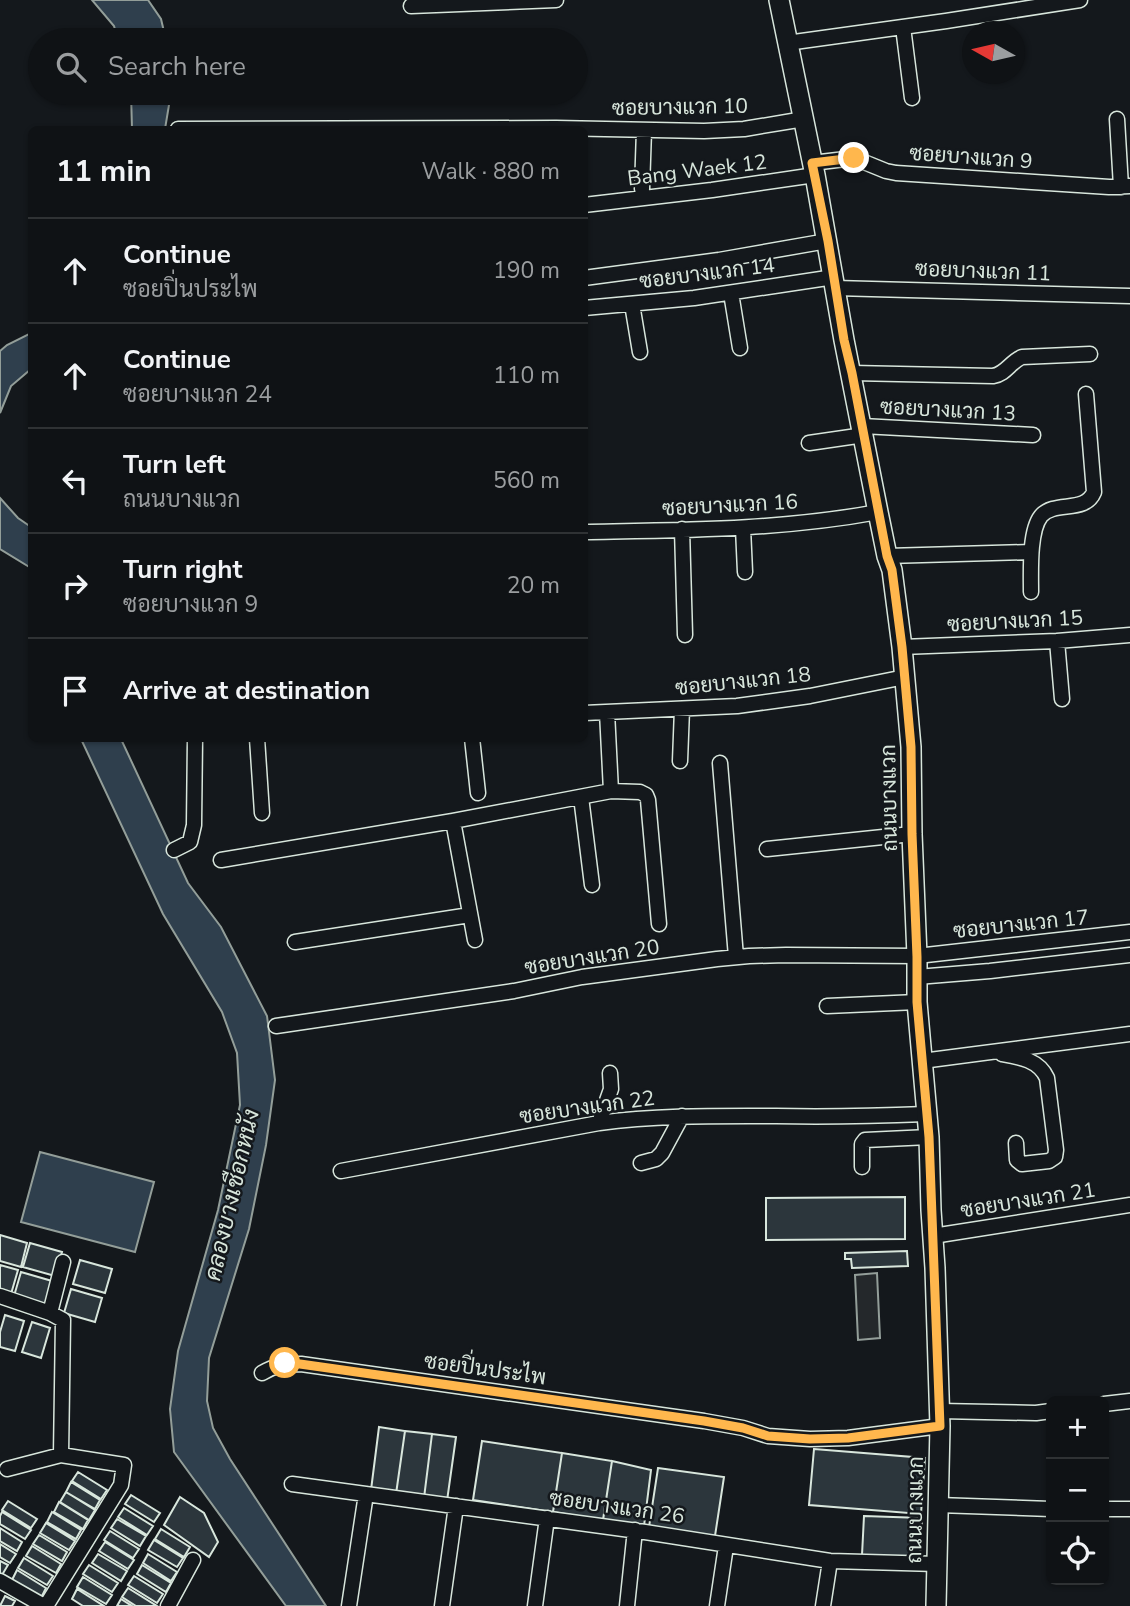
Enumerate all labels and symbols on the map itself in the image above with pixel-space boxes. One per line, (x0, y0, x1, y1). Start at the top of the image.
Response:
north arrow (962, 21, 1025, 84)
street label: ซอยบางแวก 10 (612, 92, 748, 122)
street label: ซอยบางแวก 9 (908, 139, 1034, 175)
route end (838, 142, 869, 173)
street label: Bang Waek 12 (626, 148, 768, 192)
street label: ซอยบางแวก 14 (638, 251, 776, 295)
street label: ซอยบางแวก 11 (914, 255, 1052, 287)
street label: ซอยบางแวก 13 (879, 392, 1017, 428)
street label: ซอยบางแวก 16 (661, 487, 799, 523)
street label: ซอยบางแวก 15 (946, 603, 1084, 639)
street label: ซอยบางแวก 18 (674, 660, 812, 702)
street label: ถนนบางแวก (874, 744, 904, 852)
street label: ซอยบางแวก 17 (952, 903, 1090, 945)
street label: ซอยบางแวก 20 (523, 933, 661, 981)
street label: ซอยบางแวก 22 (518, 1084, 656, 1130)
water label: คลองบางเชือกหนัง (197, 1106, 267, 1284)
street label: ซอยบางแวก 21 (959, 1176, 1097, 1224)
street label: ซอยปิ่นประไพ (422, 1342, 548, 1391)
route start (269, 1347, 300, 1378)
street label: ถนนบางแวก (900, 1456, 930, 1564)
street label: ซอยบางแวก 26 (548, 1484, 686, 1530)

